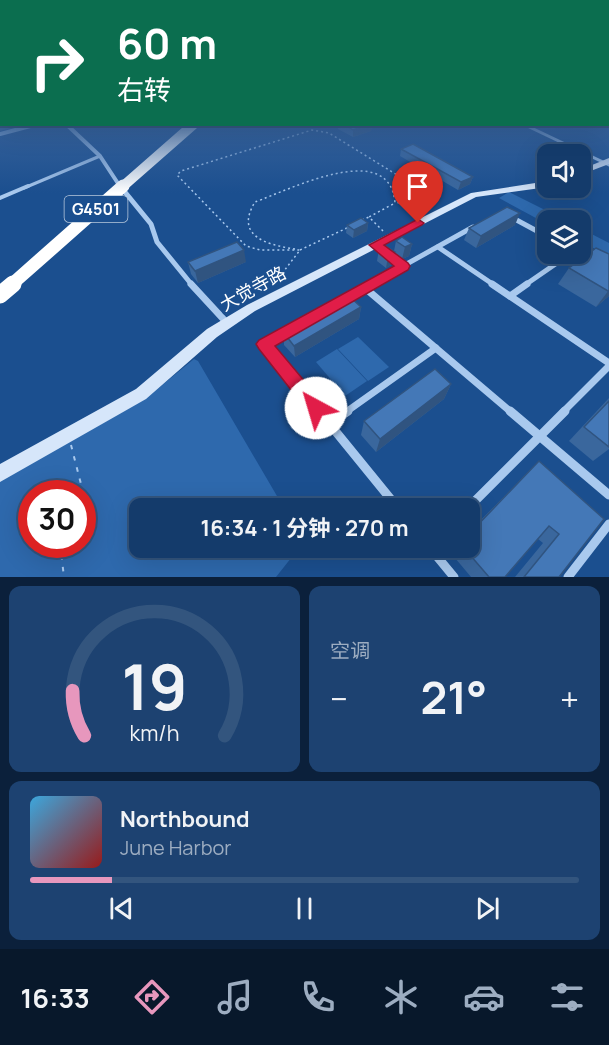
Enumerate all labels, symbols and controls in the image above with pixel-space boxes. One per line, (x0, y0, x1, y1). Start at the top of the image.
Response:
text: 60 m (117, 14, 217, 72)
icon: right (18, 24, 96, 102)
text: 右转 (117, 71, 171, 108)
map controls (537, 144, 591, 264)
button: sound (537, 144, 591, 198)
pin (392, 161, 443, 223)
icon: arrive (401, 170, 434, 203)
road number: G4501 (64, 196, 128, 222)
button: layers (537, 210, 591, 264)
street label: 大觉寺路 (215, 260, 290, 316)
position arrow (284, 376, 348, 440)
speed limit sign: 30 (18, 480, 96, 558)
text: 16:34 · 1 分钟 · 270 m (201, 513, 408, 543)
text: 空调 (330, 637, 370, 664)
text: 19 (121, 643, 188, 729)
text: 21° (421, 666, 487, 728)
text: − (330, 676, 348, 721)
text: + (560, 676, 579, 721)
text: km/h (130, 718, 179, 747)
text: Northbound (120, 804, 250, 834)
text: June Harbor (120, 834, 232, 861)
icon: previous (105, 892, 138, 925)
icon: pause (288, 892, 321, 925)
icon: next (471, 892, 504, 925)
icon: directions (131, 976, 173, 1018)
icon: music (214, 976, 256, 1018)
icon: phone (297, 976, 339, 1018)
icon: climate (380, 976, 422, 1018)
icon: car (463, 976, 505, 1018)
icon: filters (546, 976, 588, 1018)
text: 16:33 (21, 979, 90, 1016)

